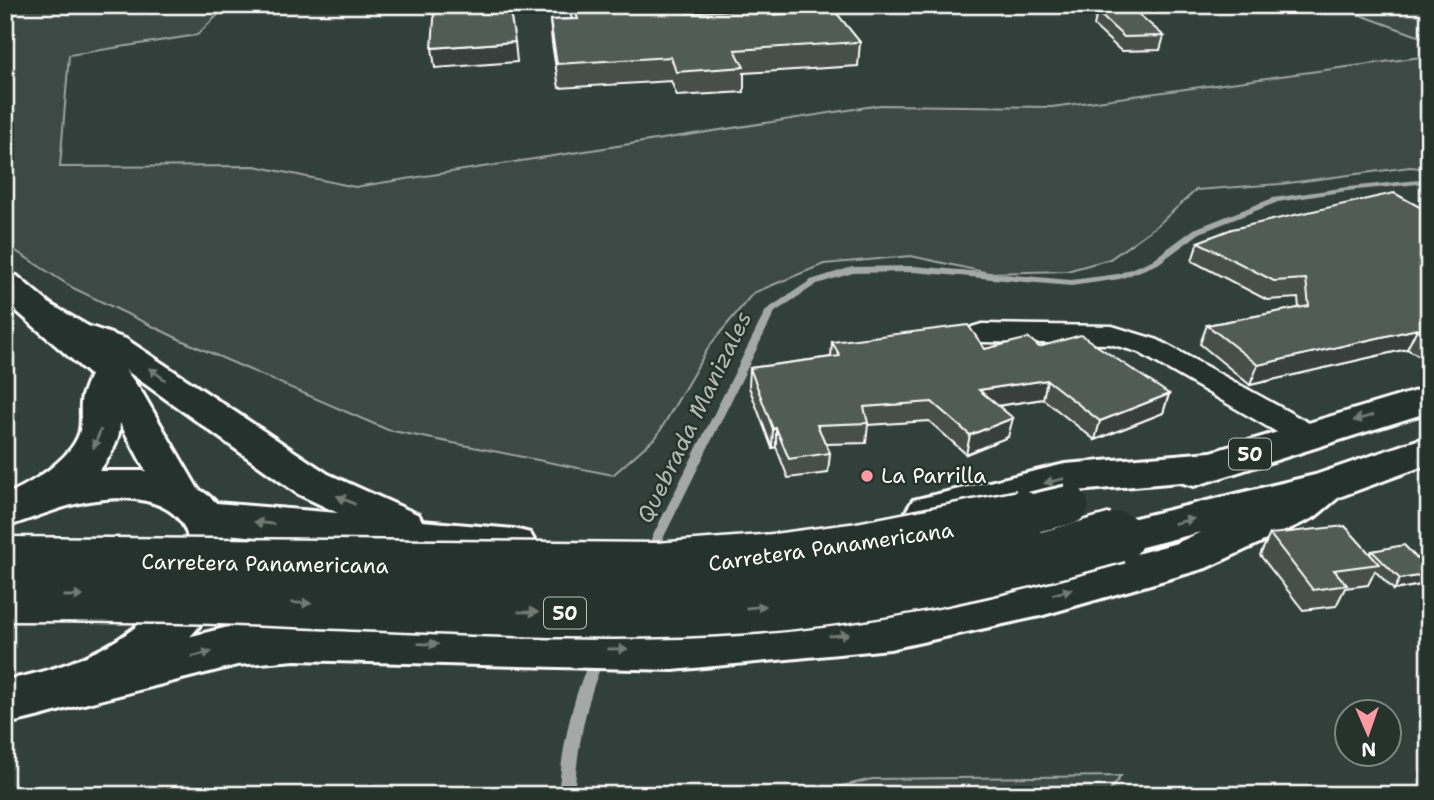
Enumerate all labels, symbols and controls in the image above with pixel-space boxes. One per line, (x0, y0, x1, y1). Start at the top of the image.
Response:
water label: Quebrada Manizales (630, 306, 758, 528)
one-way arrow (147, 367, 166, 381)
one-way arrow (1352, 413, 1373, 423)
one-way arrow (91, 428, 102, 449)
road number: 50 (1229, 438, 1271, 470)
place label: La Parrilla (881, 462, 986, 490)
marker: La Parrilla (859, 468, 875, 484)
one-way arrow (1043, 476, 1065, 487)
one-way arrow (336, 494, 356, 505)
one-way arrow (1173, 515, 1195, 526)
street label: Carretera Panamericana (707, 516, 955, 578)
one-way arrow (253, 518, 275, 529)
street label: Carretera Panamericana (141, 548, 389, 580)
one-way arrow (1051, 586, 1073, 597)
one-way arrow (63, 590, 85, 602)
one-way arrow (290, 597, 312, 608)
road number: 50 (544, 598, 586, 628)
one-way arrow (745, 601, 767, 612)
one-way arrow (517, 606, 539, 618)
one-way arrow (828, 629, 850, 640)
one-way arrow (417, 639, 439, 650)
one-way arrow (606, 643, 628, 655)
one-way arrow (191, 648, 213, 659)
north arrow (1332, 698, 1402, 768)
text: N (1361, 737, 1377, 762)

